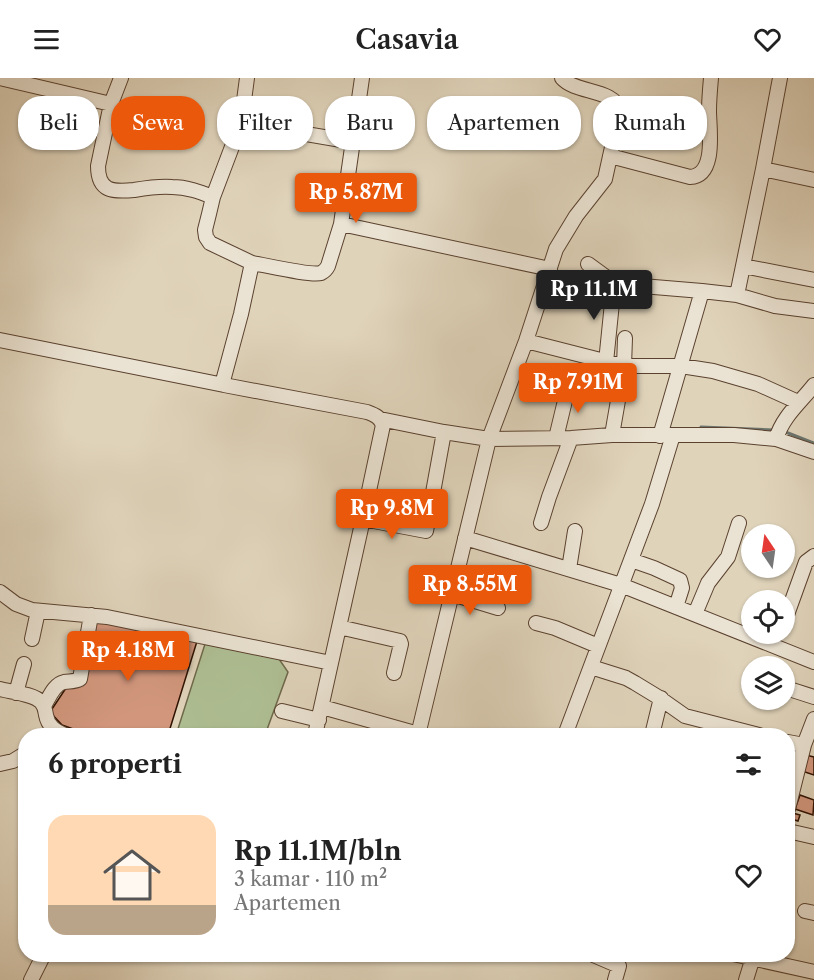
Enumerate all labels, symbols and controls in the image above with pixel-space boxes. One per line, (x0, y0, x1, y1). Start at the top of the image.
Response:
icon: menu (30, 23, 63, 56)
text: Casavia (355, 23, 459, 56)
icon: heart (751, 23, 784, 56)
chip: Beli (18, 96, 99, 150)
chip: Sewa (111, 96, 205, 150)
chip: Filter (217, 96, 313, 150)
chip: Baru (325, 96, 415, 150)
chip: Apartemen (427, 96, 581, 150)
chip: Rumah (593, 96, 707, 150)
pin: Rp 5.87M (294, 173, 418, 224)
text: Rp 5.87M (309, 180, 403, 204)
pin: Rp 11.1M (532, 270, 656, 321)
text: Rp 11.1M (550, 277, 638, 301)
pin: Rp 7.91M (516, 363, 640, 414)
text: Rp 7.91M (533, 370, 623, 394)
pin: Rp 9.8M (337, 489, 447, 540)
text: Rp 9.8M (350, 496, 434, 520)
north arrow (741, 524, 795, 578)
map controls (741, 524, 795, 710)
pin: Rp 8.55M (408, 565, 532, 616)
text: Rp 8.55M (423, 572, 517, 596)
button: locate (741, 590, 795, 644)
pin: Rp 4.18M (66, 631, 190, 682)
text: Rp 4.18M (81, 638, 175, 662)
button: layers (741, 656, 795, 710)
text: 6 properti (48, 748, 182, 780)
icon: filters (732, 748, 765, 781)
text: Rp 11.1M/bln (234, 835, 401, 867)
icon: home (96, 839, 168, 911)
icon: heart (732, 859, 765, 892)
text: 3 kamar · 110 m² (234, 867, 387, 891)
text: Apartemen (234, 891, 341, 915)

